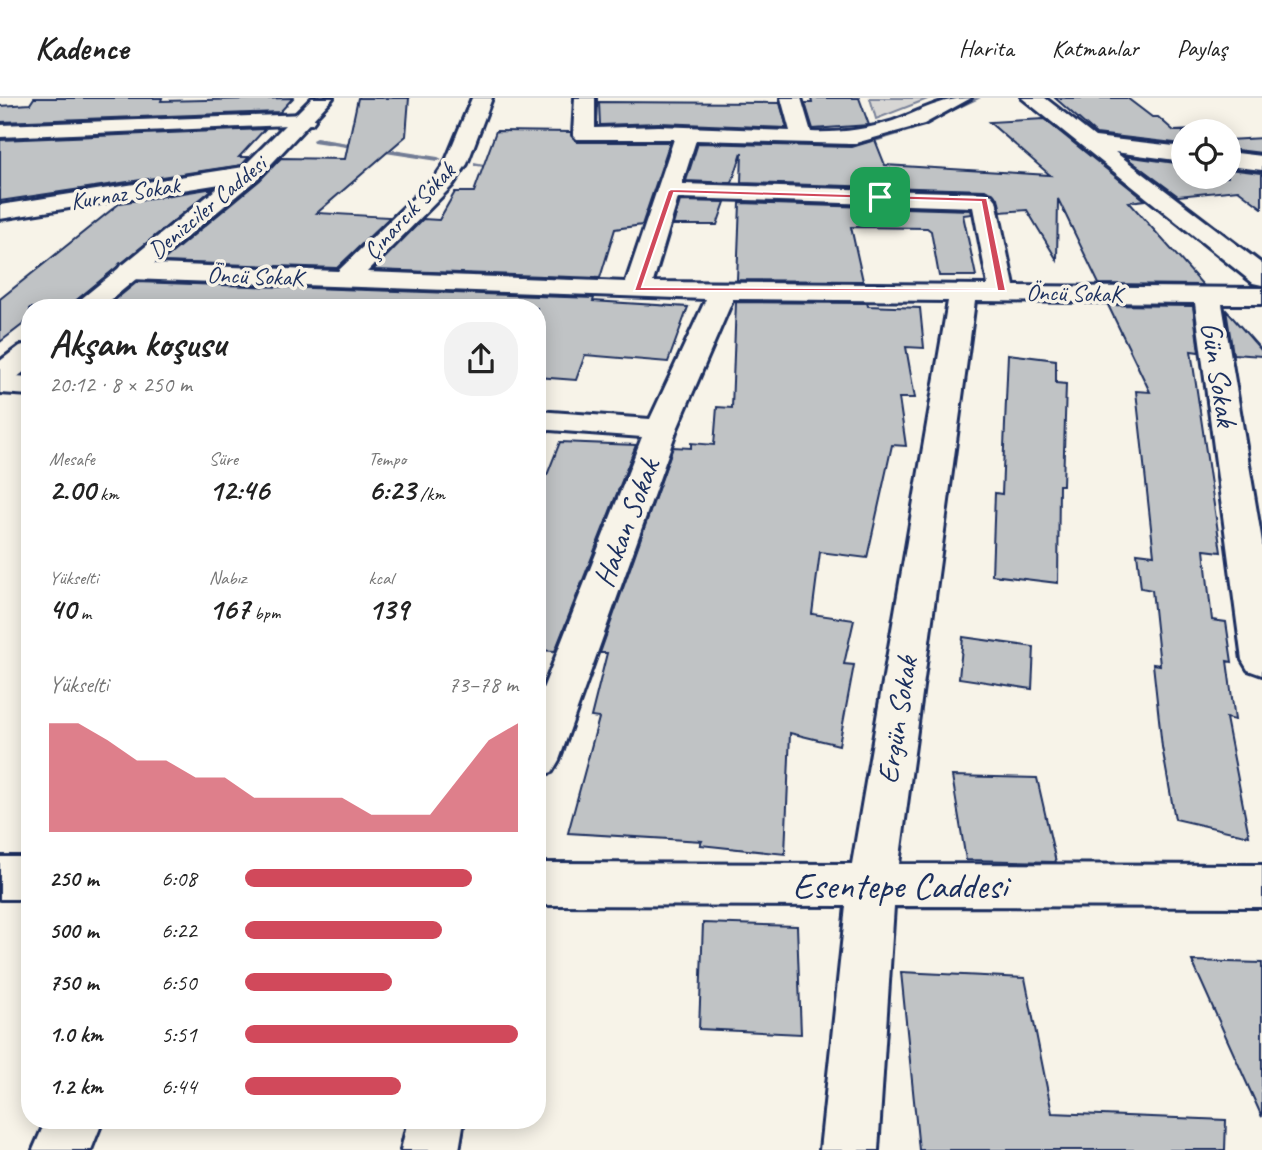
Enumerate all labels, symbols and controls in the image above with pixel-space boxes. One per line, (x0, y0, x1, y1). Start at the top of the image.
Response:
text: Kadence (35, 27, 128, 69)
text: Harita (959, 33, 1014, 63)
text: Katmanlar (1052, 33, 1139, 63)
text: Paylaş (1177, 33, 1227, 63)
map controls (1171, 119, 1241, 189)
button: locate (1171, 119, 1241, 189)
street label: Denizciler Caddesi (142, 147, 274, 265)
street label: Çınarcık Sokak (357, 155, 463, 265)
pin (850, 167, 910, 227)
street label: Kurnaz Sokak (68, 169, 184, 216)
icon: arrive (861, 178, 899, 216)
street label: Öncü SokaK (207, 259, 308, 293)
street label: Öncü SokaK (1026, 277, 1126, 309)
street label: Gün Sokak (1192, 319, 1246, 431)
text: Akşam koşusu (49, 320, 226, 367)
button: share (444, 322, 518, 396)
text: 20:12 · 8 × 250 m (49, 370, 192, 399)
text: Mesafe (49, 447, 95, 471)
text: Süre (209, 447, 238, 471)
text: Tempo (368, 447, 406, 471)
street label: Hakan Sokak (584, 452, 668, 592)
text: 2.00 (49, 471, 95, 509)
text: 12:46 (209, 471, 269, 509)
text: 6:23 (368, 471, 415, 509)
text: km (95, 482, 119, 506)
text: /km (415, 482, 445, 506)
text: Yükselti (49, 566, 98, 590)
text: Nabız (209, 566, 246, 590)
text: kcal (368, 566, 393, 590)
text: 40 (49, 590, 76, 628)
text: 167 (209, 590, 250, 628)
text: 139 (368, 590, 408, 628)
text: m (76, 601, 91, 625)
text: bpm (250, 601, 280, 625)
street label: Ergün Sokak (868, 652, 926, 786)
text: Yükselti (49, 670, 109, 699)
text: 73–78 m (448, 670, 518, 699)
street label: Esentepe Caddesi (793, 862, 1012, 909)
text: 250 m (49, 864, 98, 893)
text: 6:08 (161, 864, 197, 893)
text: 500 m (49, 916, 98, 945)
text: 6:22 (161, 916, 197, 945)
text: 750 m (49, 968, 98, 997)
text: 6:50 (161, 968, 197, 997)
text: 1.0 km (49, 1020, 103, 1049)
text: 5:51 (161, 1020, 197, 1049)
text: 1.2 km (49, 1072, 103, 1101)
text: 6:44 (161, 1072, 197, 1101)

